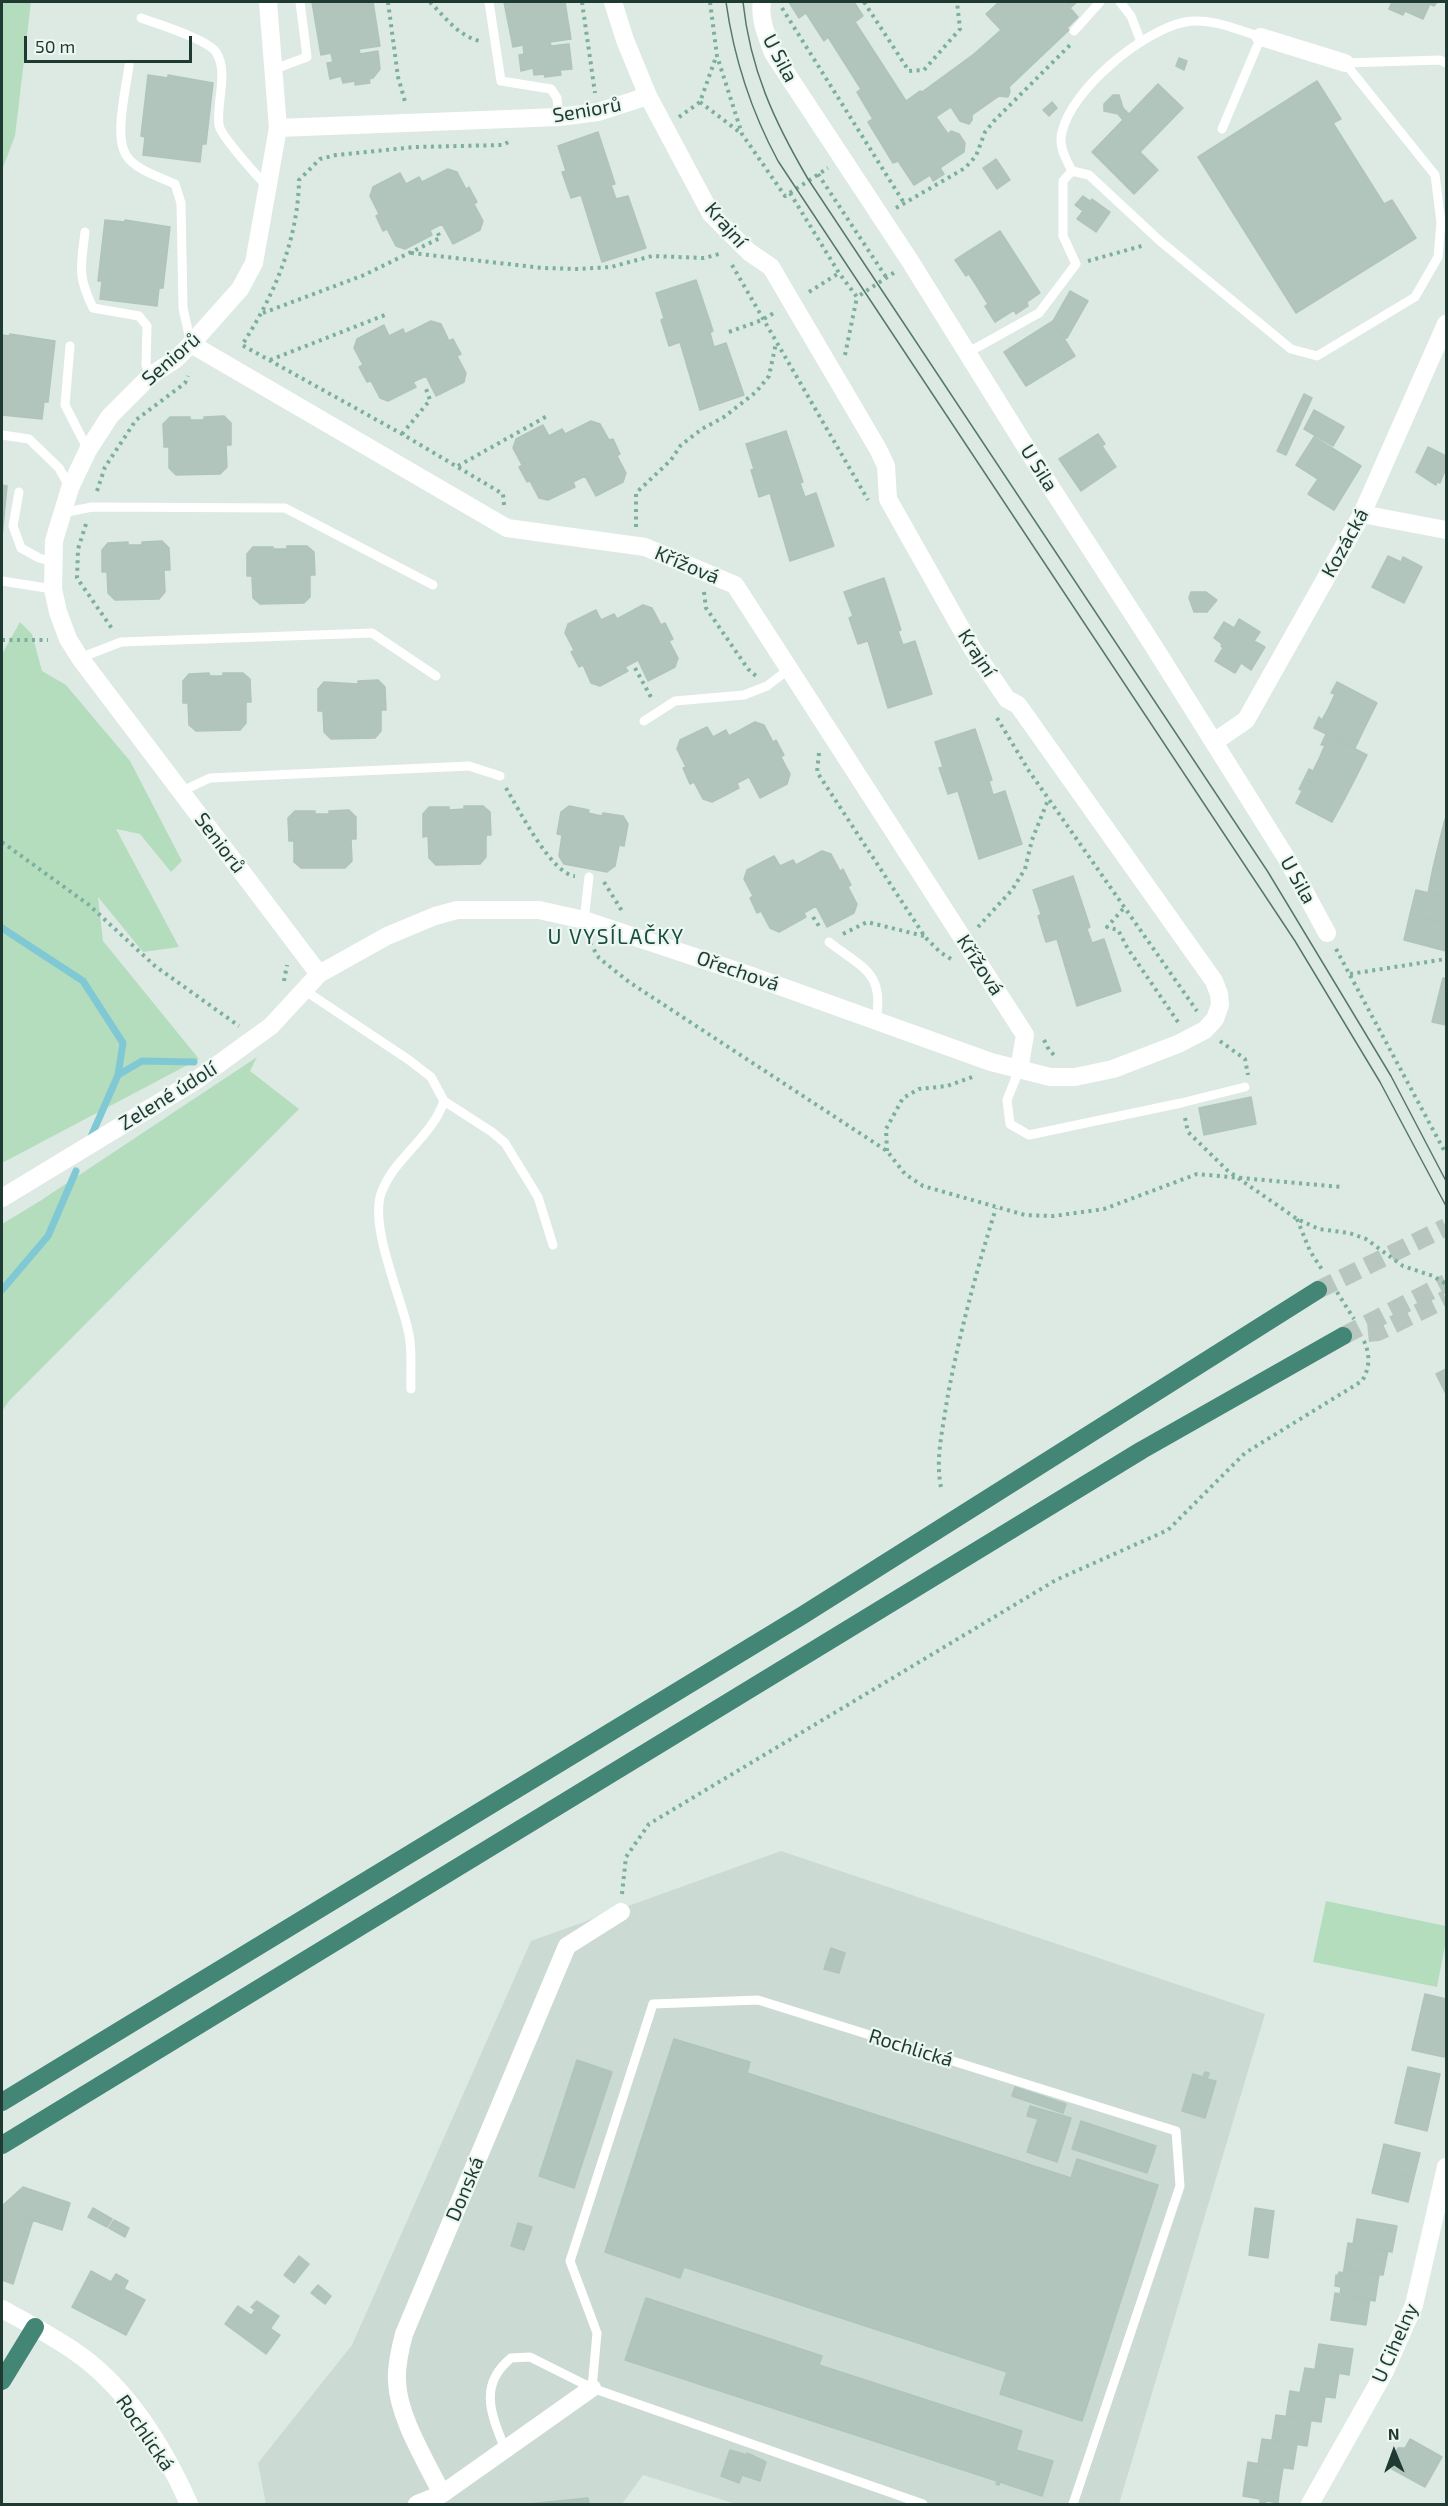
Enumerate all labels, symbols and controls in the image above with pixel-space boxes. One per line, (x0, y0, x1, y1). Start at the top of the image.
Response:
scale bar (27, 24, 195, 62)
street label: U Sila (757, 30, 803, 86)
text: 50 m (35, 35, 75, 57)
street label: Seniorů (551, 92, 623, 128)
street label: Krajní (700, 197, 752, 253)
street label: Seniorů (137, 327, 205, 391)
street label: U Sila (1015, 440, 1063, 496)
street label: Kozácká (1316, 504, 1374, 582)
street label: Křížová (651, 541, 723, 589)
street label: Krajní (953, 624, 1001, 682)
street label: Seniorů (190, 808, 250, 878)
street label: U Sila (1275, 852, 1321, 908)
district label: U VYSÍLAČKY (547, 924, 685, 950)
street label: Křížová (951, 930, 1009, 1000)
street label: Ořechová (693, 946, 783, 996)
street label: Zelené údolí (115, 1056, 221, 1136)
street label: Rochlická (866, 2024, 956, 2072)
street label: Donská (441, 2153, 489, 2225)
street label: U Cihelny (1367, 2299, 1423, 2387)
street label: Rochlická (111, 2390, 179, 2476)
north arrow (1364, 2422, 1424, 2482)
text: N (1388, 2424, 1400, 2443)

